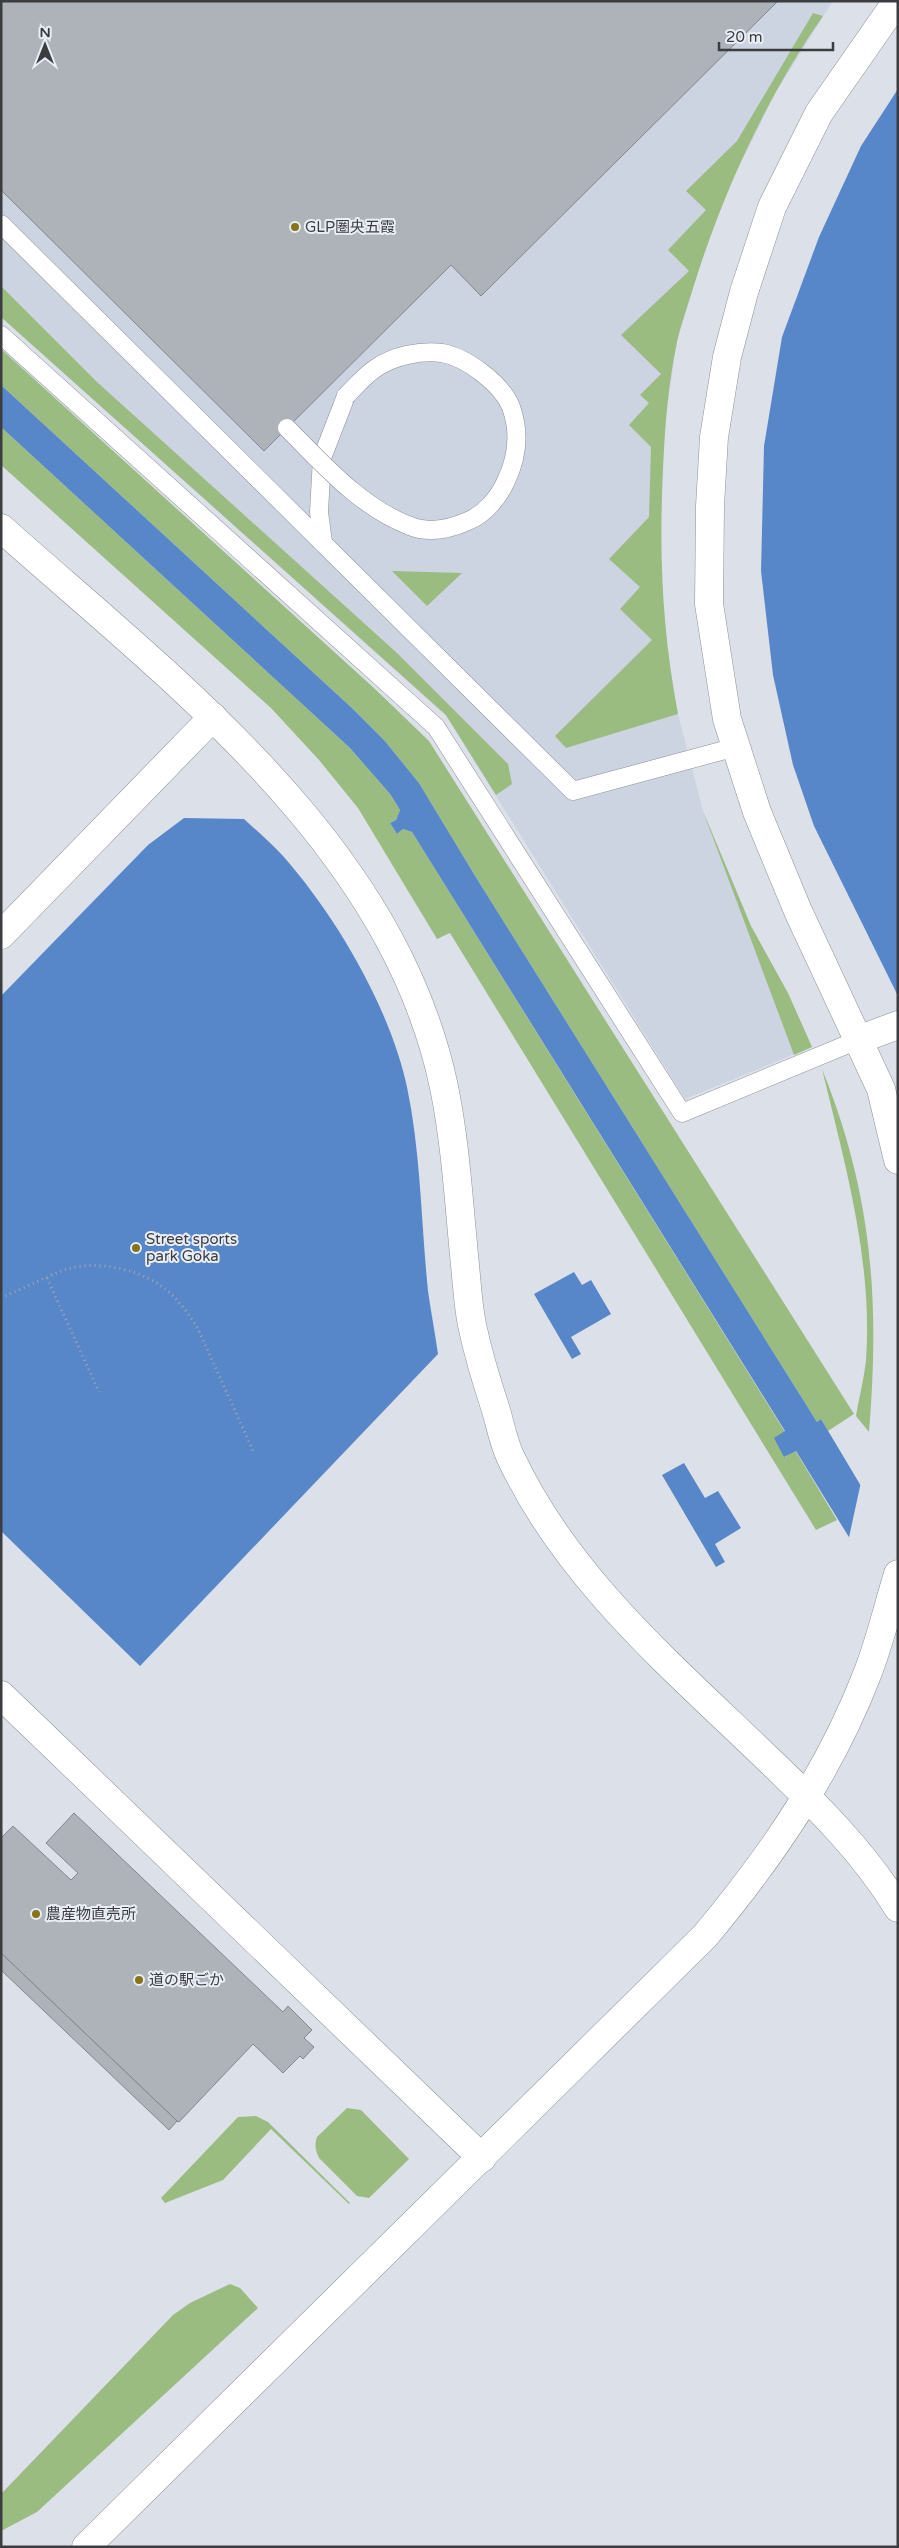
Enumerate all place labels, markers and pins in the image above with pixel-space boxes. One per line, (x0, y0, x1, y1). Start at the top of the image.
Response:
place label: GLP圏央五霞 (305, 218, 395, 236)
marker: GLP圏央五霞 (289, 221, 301, 233)
place label: Street sports park Goka (146, 1230, 237, 1265)
marker: Street sports park Goka (130, 1242, 142, 1254)
place label: 農産物直売所 (46, 1905, 136, 1923)
marker: 農産物直売所 (30, 1908, 42, 1920)
place label: 道の駅ごか (149, 1971, 224, 1989)
marker: 道の駅ごか (133, 1974, 145, 1986)

